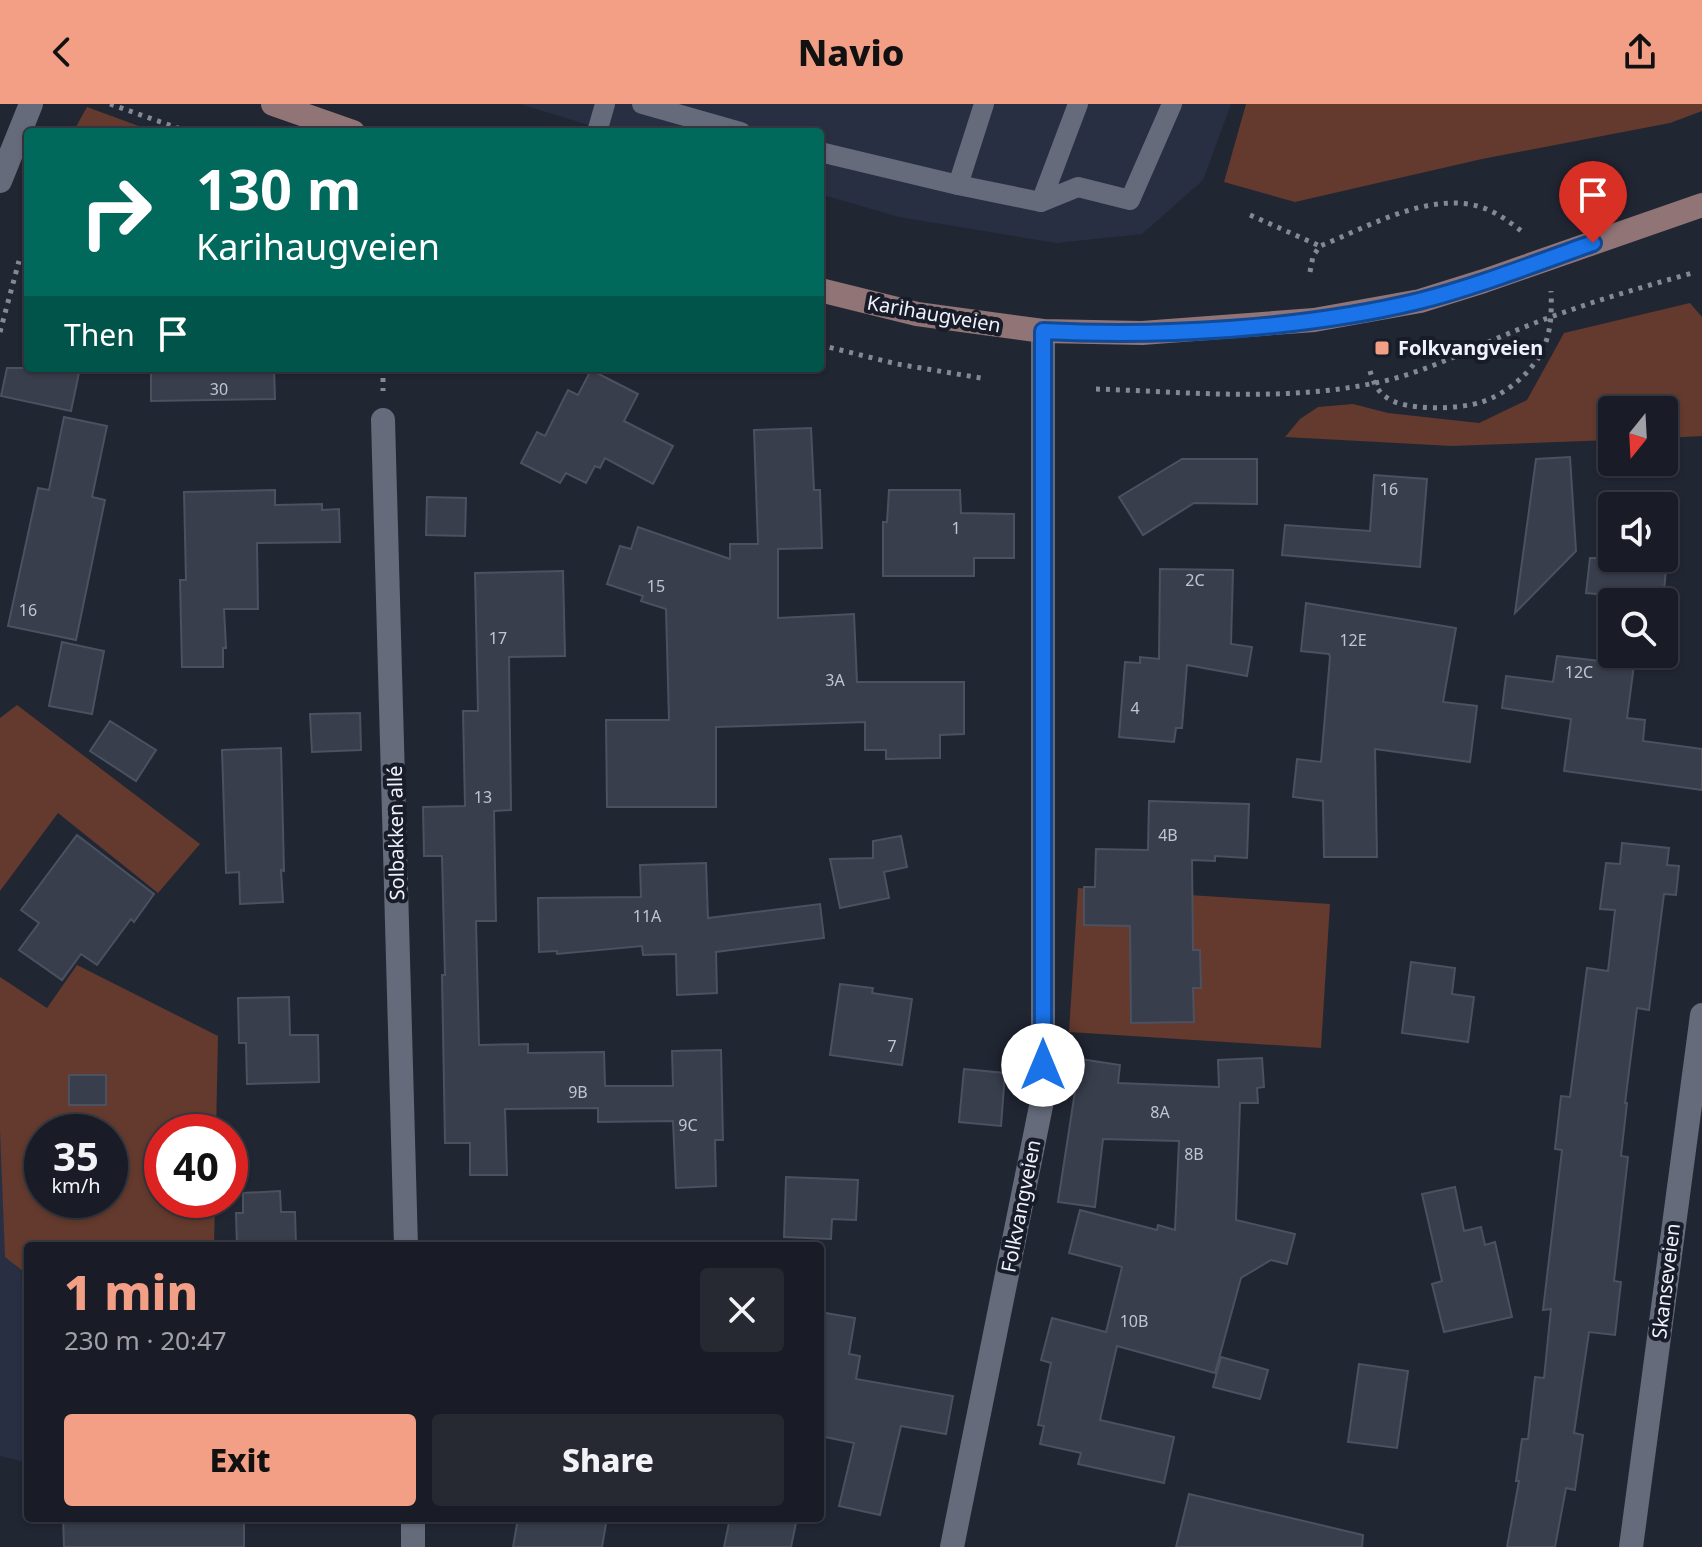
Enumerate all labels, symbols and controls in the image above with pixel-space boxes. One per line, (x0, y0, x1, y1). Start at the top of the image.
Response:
text: Navio (798, 28, 904, 77)
icon: back (40, 30, 84, 74)
icon: share (1618, 30, 1662, 74)
text: 130 m (196, 150, 361, 226)
icon: right (64, 160, 168, 264)
pin (1559, 161, 1627, 243)
icon: arrive (1571, 173, 1615, 217)
text: Karihaugveien (196, 222, 440, 271)
street label: Karihaugveien (865, 288, 1003, 339)
icon: arrive (151, 312, 195, 356)
text: Then (64, 314, 135, 355)
place label: Folkvangveien (1398, 334, 1543, 361)
marker: Folkvangveien (1373, 339, 1391, 357)
house number: 30 (210, 378, 228, 400)
north arrow (1598, 396, 1678, 476)
map controls (1598, 396, 1678, 668)
house number: 16 (1380, 478, 1398, 500)
button: sound (1598, 492, 1678, 572)
house number: 1 (951, 517, 961, 539)
house number: 2C (1185, 569, 1205, 591)
house number: 15 (647, 575, 665, 597)
button: search (1598, 588, 1678, 668)
house number: 16 (19, 599, 37, 621)
house number: 17 (489, 627, 507, 649)
house number: 12E (1339, 629, 1367, 651)
house number: 12C (1565, 661, 1593, 683)
house number: 3A (825, 669, 845, 691)
house number: 4 (1130, 697, 1140, 719)
street label: Solbakken allé (381, 765, 410, 901)
house number: 13 (474, 786, 492, 808)
house number: 4B (1158, 824, 1178, 846)
house number: 11A (633, 905, 662, 927)
position arrow (1001, 1023, 1085, 1107)
house number: 7 (887, 1035, 897, 1057)
house number: 9B (568, 1081, 588, 1103)
house number: 8A (1150, 1101, 1170, 1123)
speed limit sign: 40 (144, 1114, 248, 1218)
house number: 9C (678, 1114, 698, 1136)
text: 35 (53, 1128, 99, 1183)
street label: Folkvangveien (994, 1137, 1047, 1275)
house number: 8B (1184, 1143, 1204, 1165)
text: km/h (51, 1172, 101, 1199)
street label: Skanseveien (1645, 1222, 1686, 1340)
text: 1 min (64, 1259, 198, 1324)
button: close (700, 1268, 784, 1352)
house number: 10B (1120, 1310, 1148, 1332)
text: 230 m · 20:47 (64, 1322, 227, 1358)
button: Exit (64, 1414, 416, 1506)
button: Share (432, 1414, 784, 1506)

